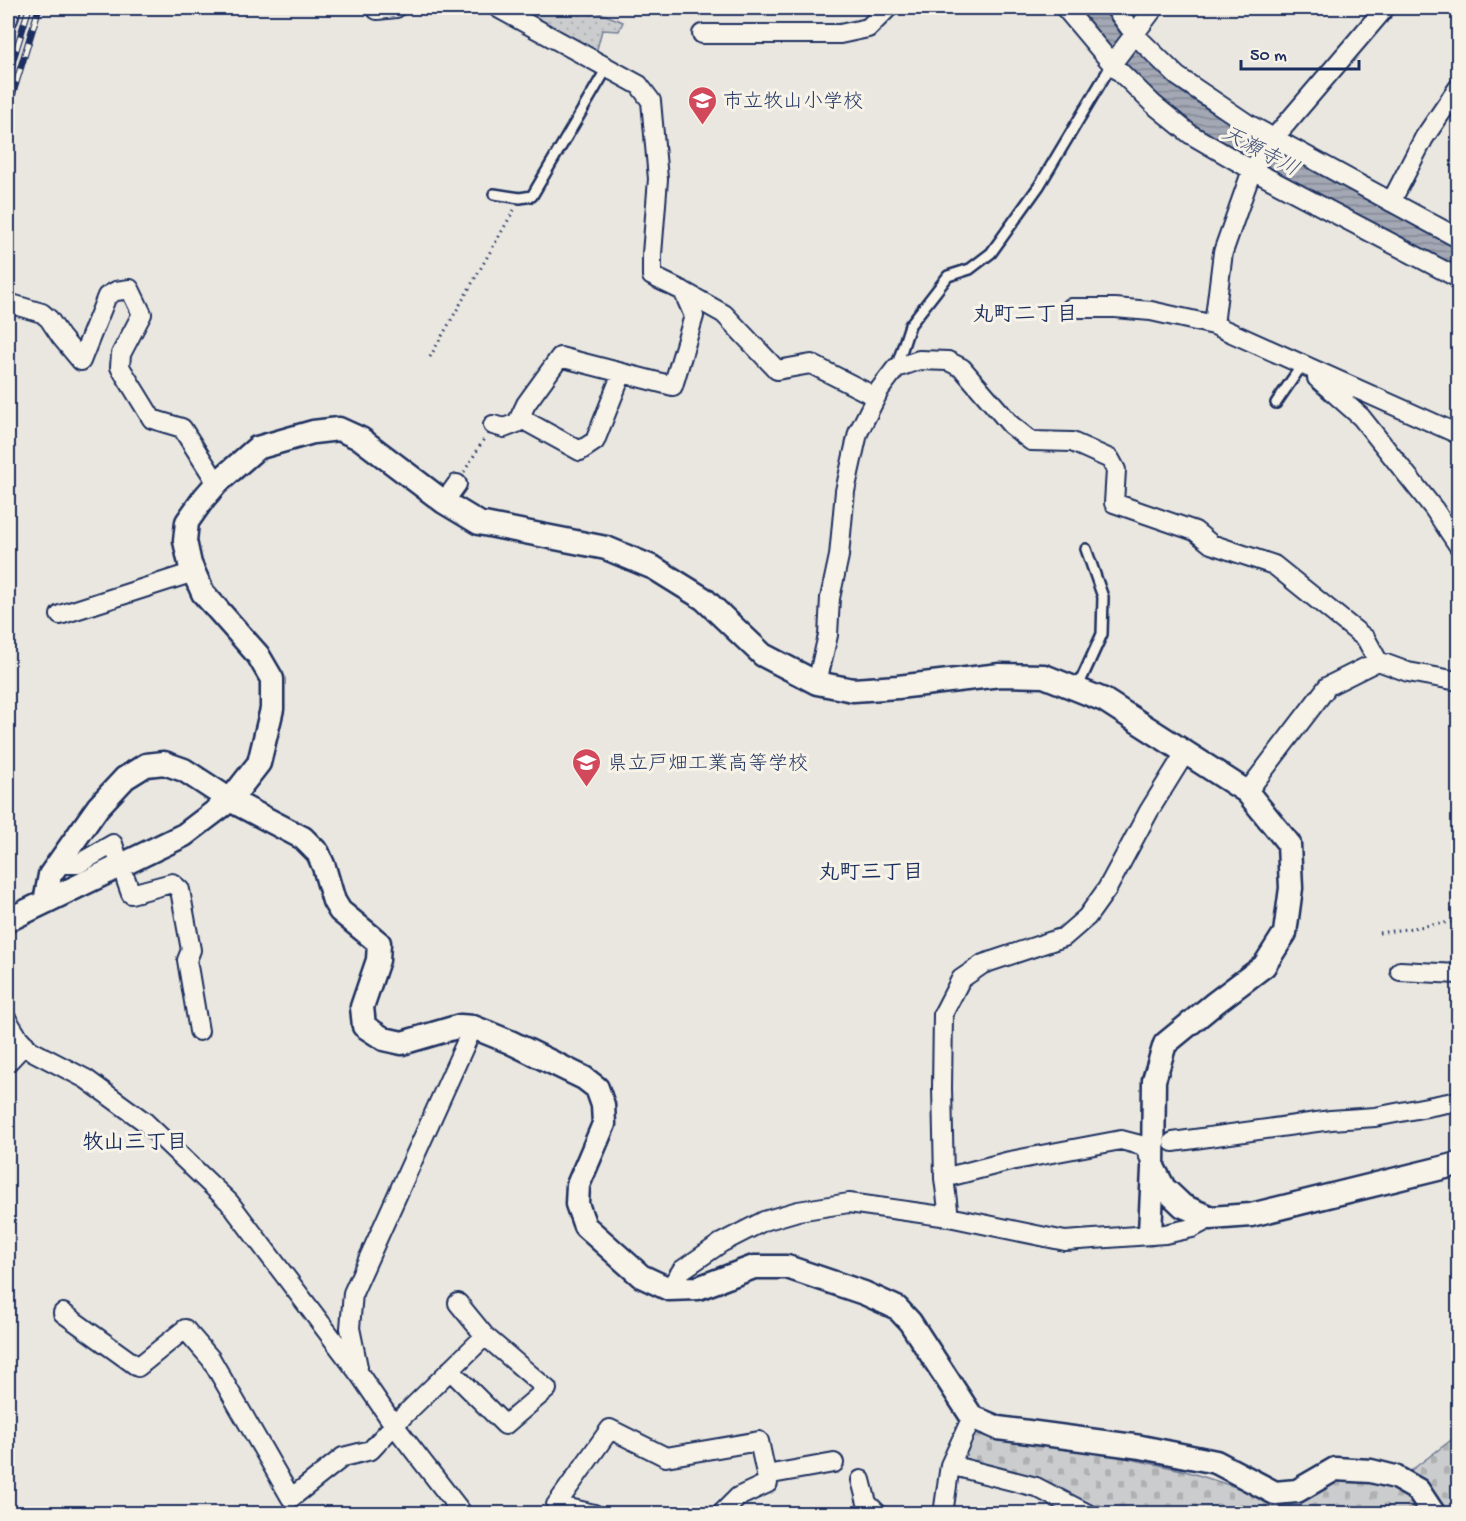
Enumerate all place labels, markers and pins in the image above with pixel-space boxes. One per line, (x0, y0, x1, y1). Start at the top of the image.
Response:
school or university icon: 市立牧山小学校 (686, 84, 718, 126)
place label: 市立牧山小学校 (723, 91, 863, 115)
school or university icon: 県立戸畑工業高等学校 (571, 746, 603, 788)
place label: 県立戸畑工業高等学校 (608, 752, 808, 777)

